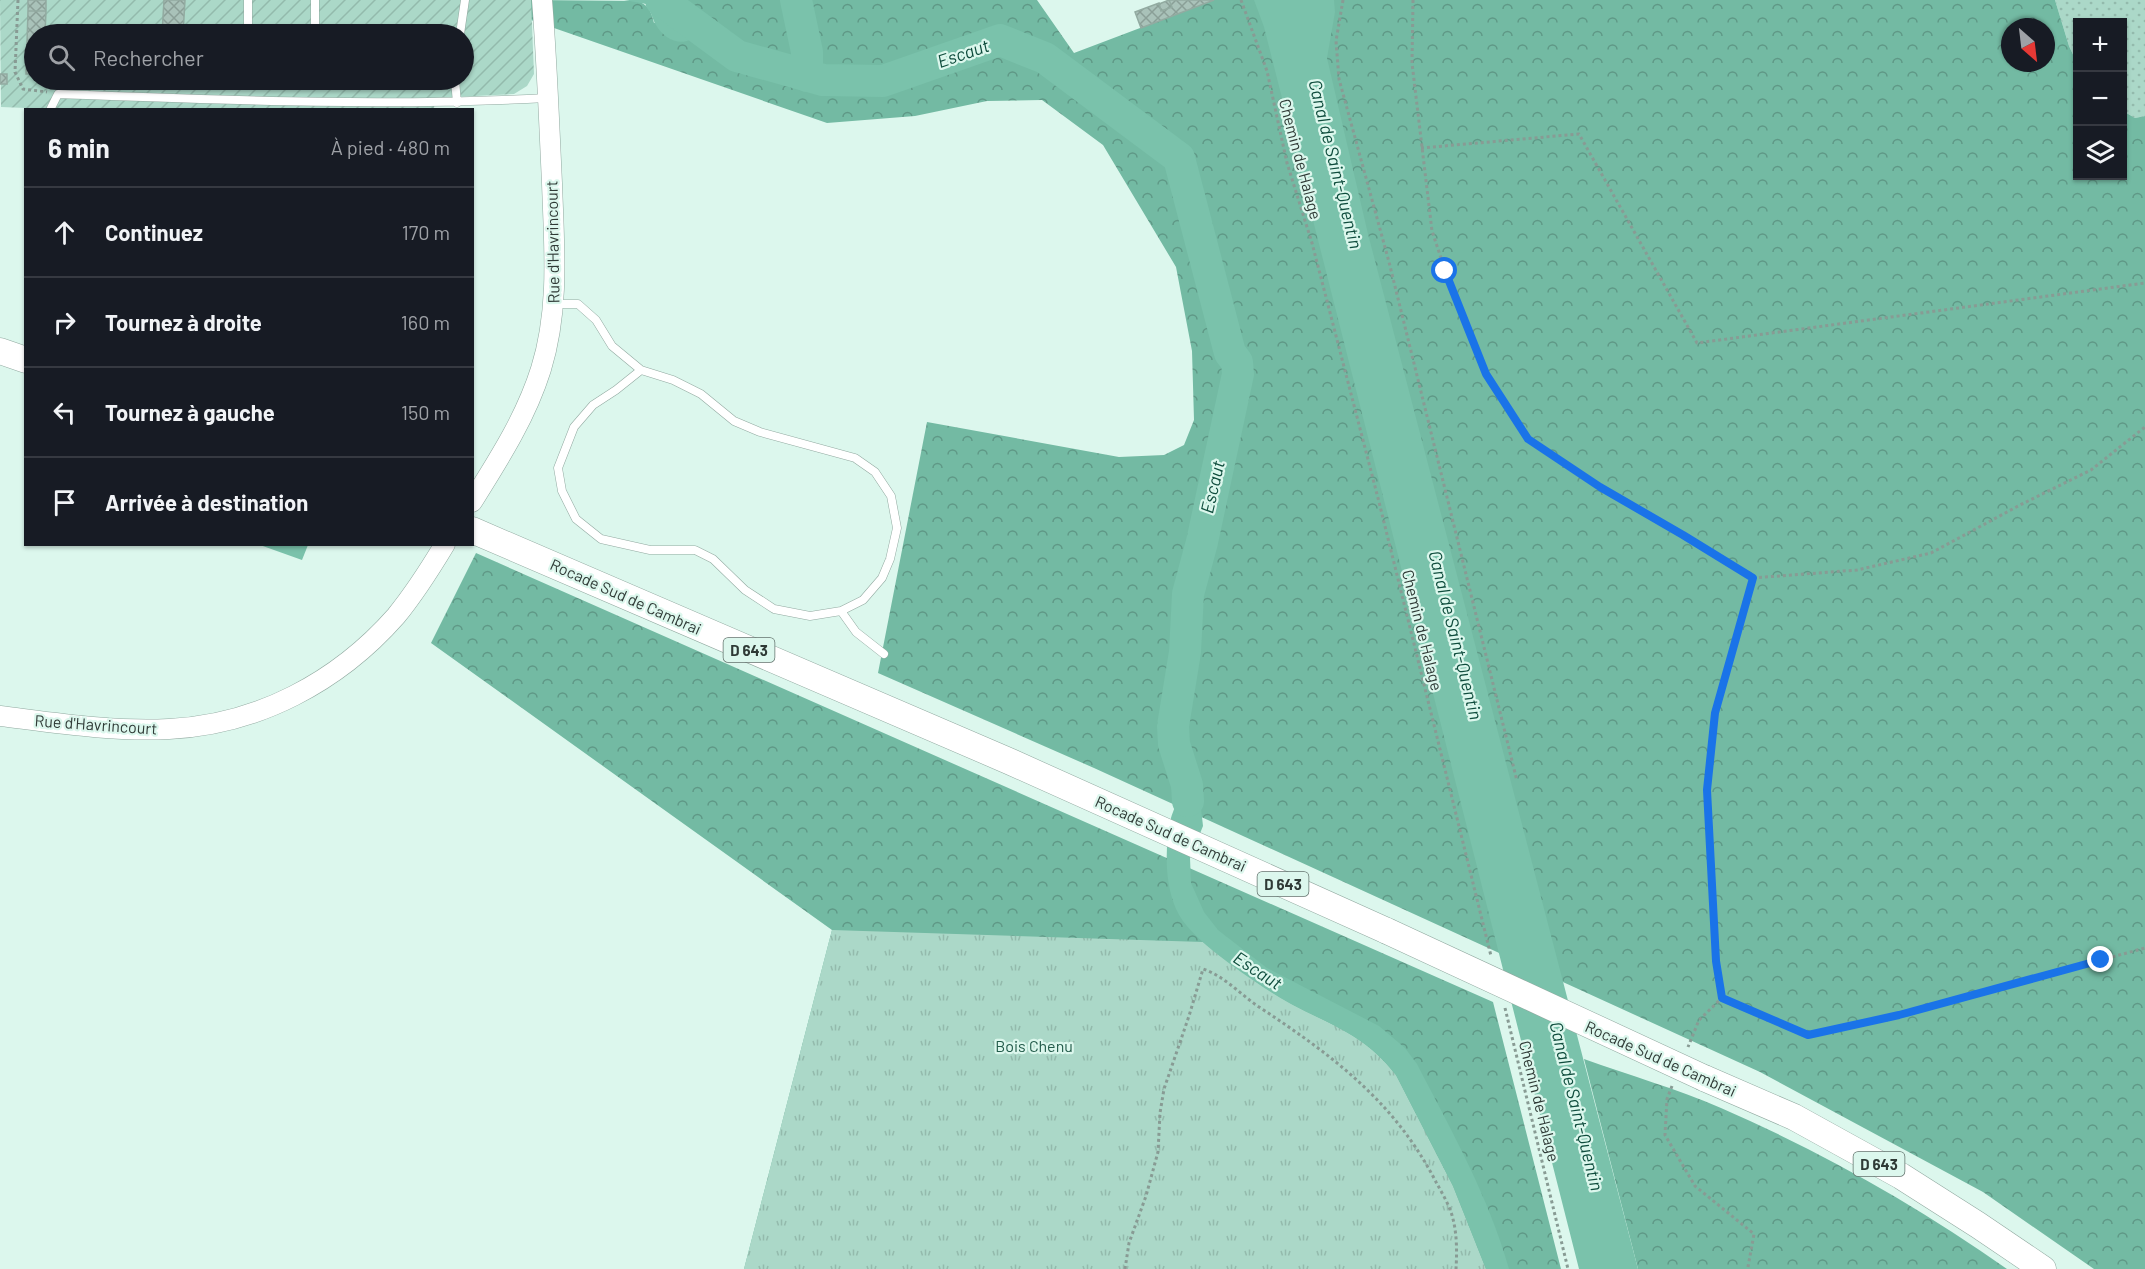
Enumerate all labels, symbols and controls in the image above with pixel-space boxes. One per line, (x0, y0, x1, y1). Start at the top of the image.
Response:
north arrow (2001, 18, 2055, 72)
map controls (2073, 18, 2127, 180)
button: + (2073, 18, 2127, 72)
search box (24, 24, 474, 90)
water label: Escaut (934, 34, 992, 72)
icon: search (45, 41, 78, 74)
text: Rechercher (93, 44, 204, 70)
button: − (2073, 72, 2127, 126)
water label: Canal de Saint-Quentin (1304, 77, 1368, 251)
street label: Chemin de Halage (1276, 97, 1326, 221)
button: layers (2073, 126, 2127, 180)
text: 6 min (48, 132, 110, 163)
text: À pied · 480 m (331, 135, 450, 159)
street label: Rue d'Havrincourt (541, 180, 563, 304)
icon: ahead (48, 216, 81, 249)
text: Continuez (105, 219, 203, 245)
text: 170 m (402, 220, 450, 244)
route start (1431, 257, 1457, 283)
icon: right (48, 306, 81, 339)
text: Tournez à droite (105, 309, 262, 335)
text: 160 m (401, 310, 450, 334)
icon: left (48, 396, 81, 429)
text: Tournez à gauche (105, 399, 275, 425)
text: 150 m (401, 400, 450, 424)
water label: Escaut (1195, 458, 1229, 515)
icon: arrive (48, 486, 81, 519)
text: Arrivée à destination (105, 489, 308, 515)
water label: Canal de Saint-Quentin (1424, 548, 1488, 722)
street label: Rocade Sud de Cambrai (547, 554, 705, 638)
street label: Chemin de Halage (1399, 568, 1447, 692)
road number: D 643 (724, 638, 774, 662)
street label: Rue d'Havrincourt (34, 710, 158, 738)
street label: Rocade Sud de Cambrai (1092, 791, 1250, 875)
road number: D 643 (1258, 872, 1308, 896)
water label: Escaut (1230, 946, 1287, 994)
route end (2087, 946, 2113, 972)
street label: Rocade Sud de Cambrai (1582, 1016, 1740, 1100)
water label: Canal de Saint-Quentin (1545, 1019, 1609, 1193)
park label: Bois Chenu (995, 1036, 1073, 1055)
street label: Chemin de Halage (1516, 1039, 1564, 1163)
road number: D 643 (1854, 1152, 1904, 1176)

